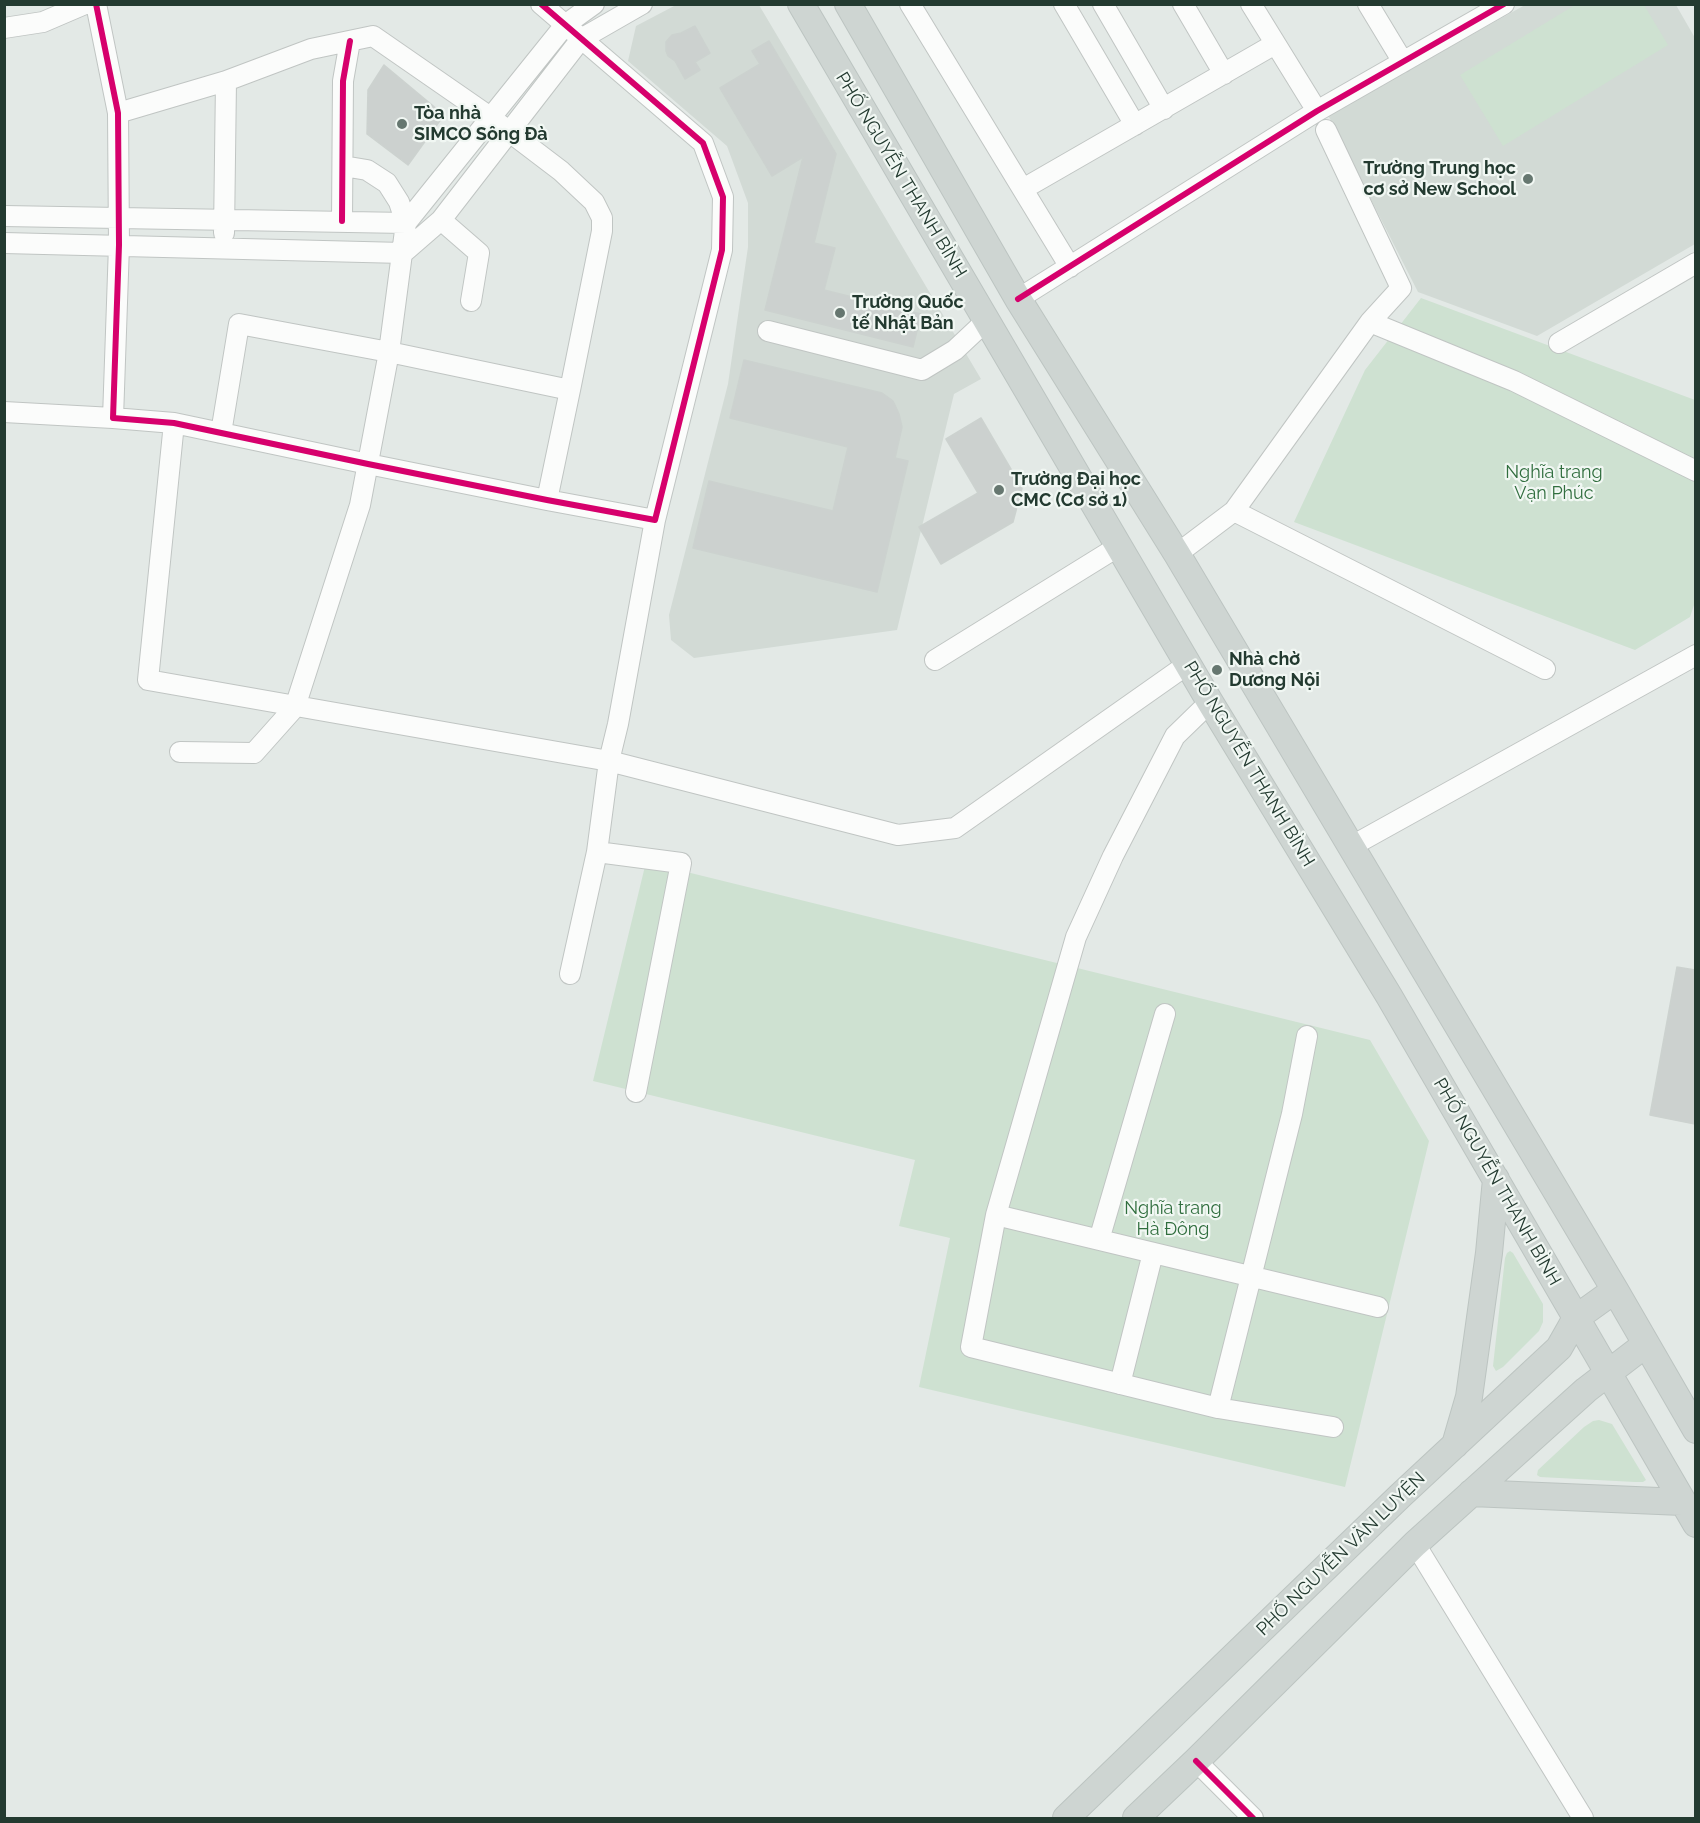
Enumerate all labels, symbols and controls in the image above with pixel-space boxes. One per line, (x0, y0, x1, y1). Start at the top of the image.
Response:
street label: PHỐ NGUYỄN THANH BÌNH (831, 68, 971, 282)
place label: Tòa nhà SIMCO Sông Đà (414, 103, 548, 146)
marker: Tòa nhà SIMCO Sông Đà (395, 117, 409, 131)
place label: Trường Trung học cơ sở New School (1363, 158, 1516, 201)
marker: Trường Trung học cơ sở New School (1521, 172, 1535, 186)
place label: Trường Quốc tế Nhật Bản (852, 292, 964, 334)
marker: Trường Quốc tế Nhật Bản (833, 306, 847, 320)
park label: Nghĩa trang Vạn Phúc (1505, 462, 1603, 504)
place label: Trường Đại học CMC (Cơ sở 1) (1011, 469, 1141, 512)
marker: Trường Đại học CMC (Cơ sở 1) (992, 483, 1006, 497)
place label: Nhà chờ Dương Nội (1229, 649, 1320, 692)
street label: PHỐ NGUYỄN THANH BÌNH (1179, 657, 1319, 871)
marker: Nhà chờ Dương Nội (1210, 663, 1224, 677)
street label: PHỐ NGUYỄN THANH BÌNH (1429, 1074, 1565, 1290)
park label: Nghĩa trang Hà Đông (1124, 1198, 1222, 1240)
street label: PHỐ NGUYỄN VĂN LUYỆN (1252, 1468, 1430, 1640)

